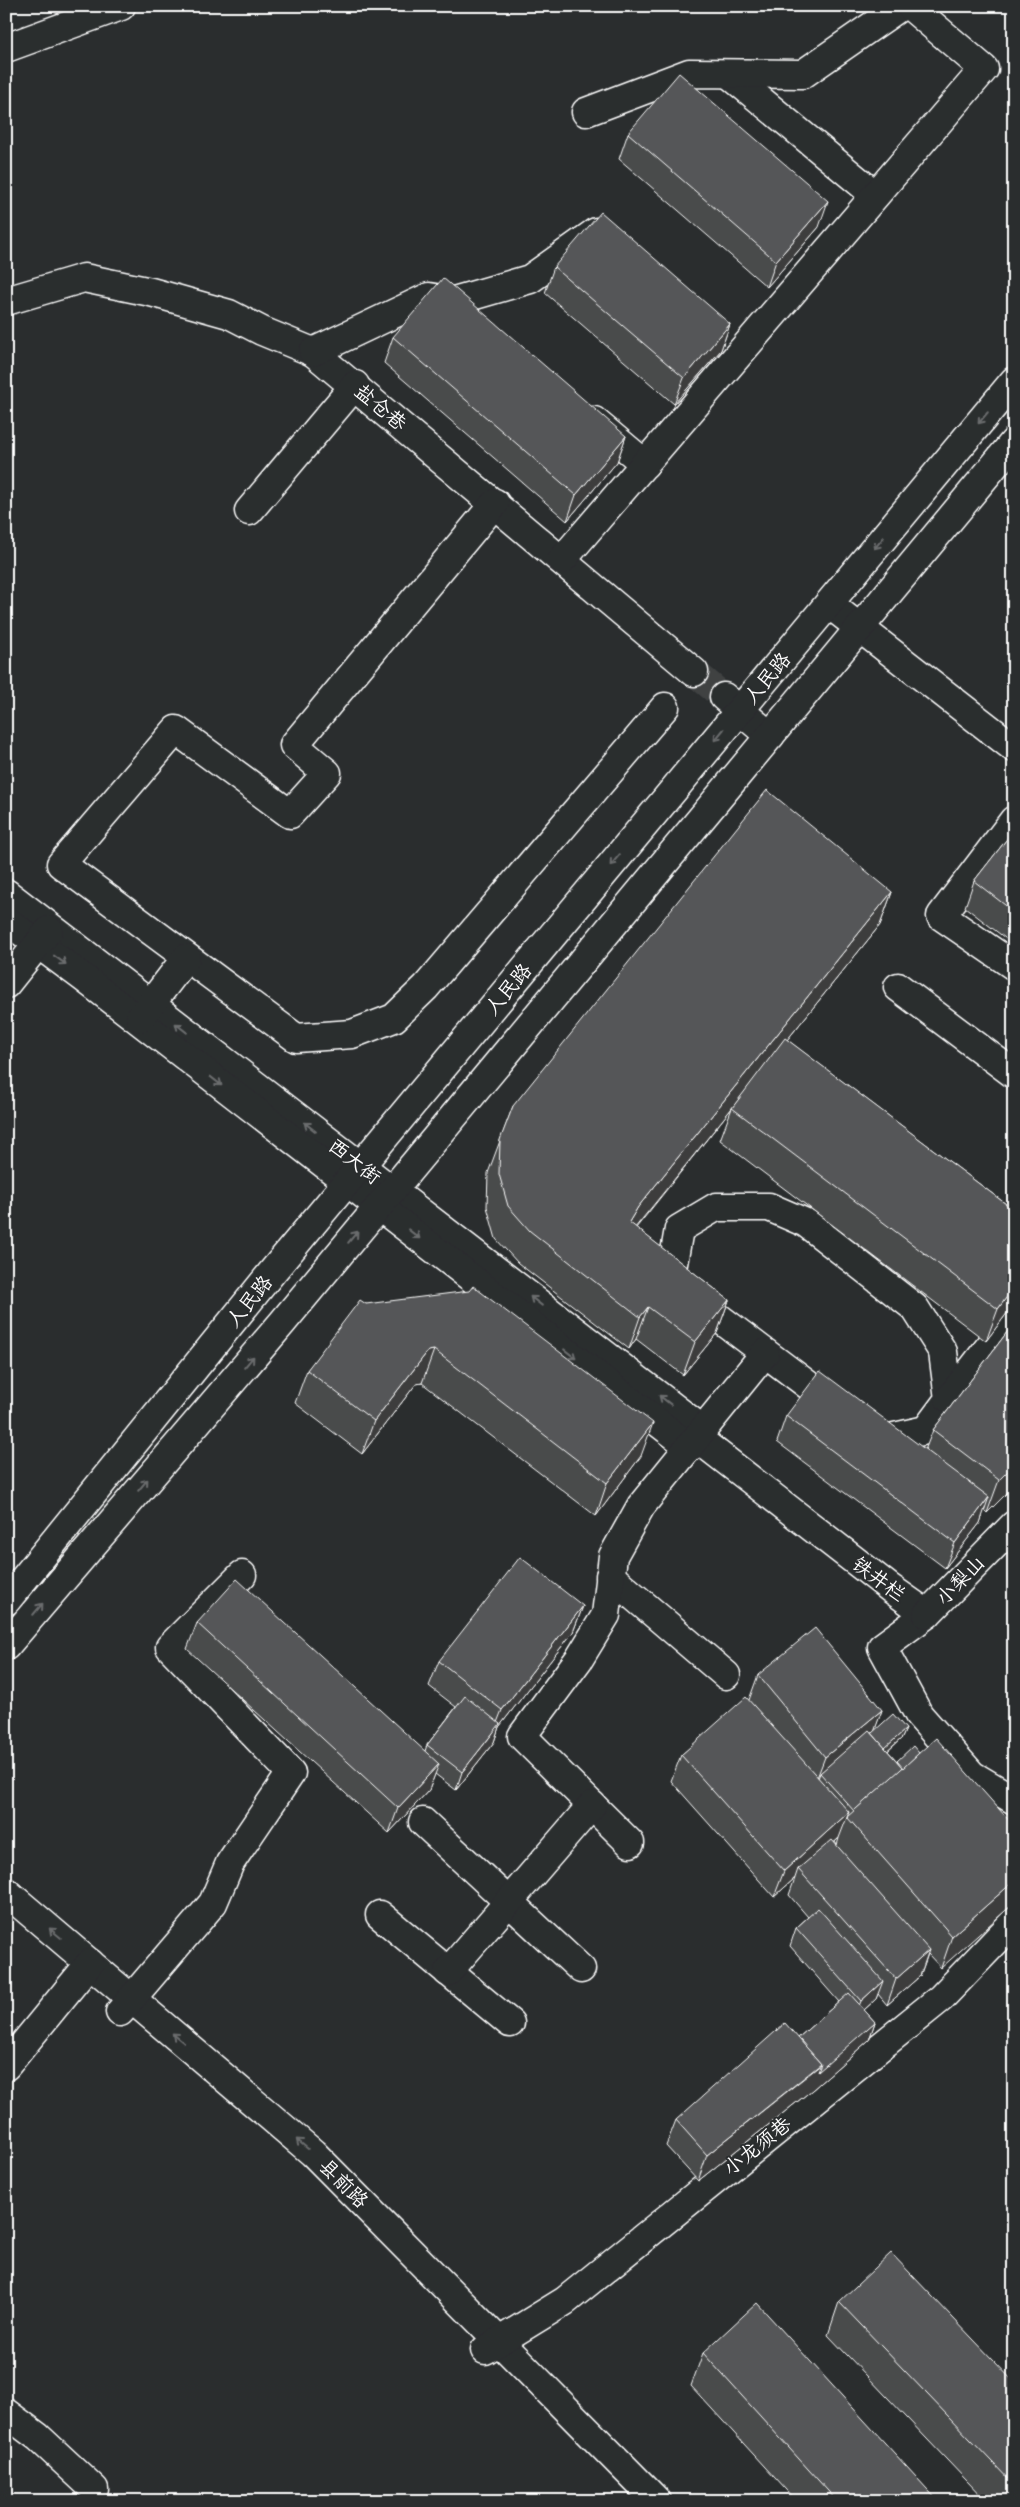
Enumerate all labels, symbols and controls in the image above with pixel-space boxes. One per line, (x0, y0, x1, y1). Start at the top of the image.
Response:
street label: 盐仓巷 (350, 379, 412, 437)
one-way arrow (977, 412, 988, 425)
one-way arrow (873, 537, 884, 550)
street label: 人民路 (739, 647, 797, 709)
one-way arrow (713, 729, 724, 742)
one-way arrow (609, 854, 620, 867)
one-way arrow (53, 955, 67, 965)
street label: 人民路 (480, 958, 538, 1020)
one-way arrow (175, 1022, 188, 1033)
one-way arrow (209, 1075, 222, 1086)
one-way arrow (304, 1121, 317, 1132)
street label: 西大街 (323, 1133, 386, 1190)
one-way arrow (407, 1228, 420, 1239)
one-way arrow (347, 1231, 359, 1244)
street label: 人民路 (221, 1269, 279, 1332)
one-way arrow (530, 1295, 543, 1306)
one-way arrow (563, 1349, 576, 1360)
one-way arrow (243, 1355, 254, 1368)
one-way arrow (659, 1394, 672, 1405)
one-way arrow (137, 1479, 149, 1492)
street label: 小梨山 (931, 1550, 990, 1611)
street label: 铁井栏 (847, 1551, 910, 1607)
one-way arrow (32, 1603, 43, 1616)
one-way arrow (48, 1927, 61, 1938)
one-way arrow (172, 2032, 185, 2044)
street label: 小龙须巷 (718, 2111, 797, 2181)
one-way arrow (296, 2138, 309, 2149)
street label: 县前路 (314, 2153, 374, 2214)

